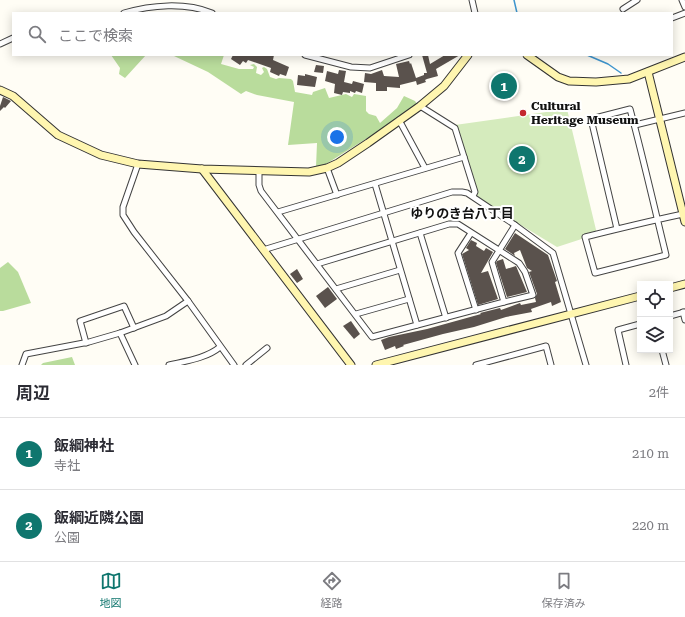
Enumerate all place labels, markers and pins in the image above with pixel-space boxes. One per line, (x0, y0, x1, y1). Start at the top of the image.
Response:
pin: 1 (491, 71, 517, 101)
place label: Cultural Heritage Museum (531, 99, 639, 127)
marker: Cultural Heritage Museum (518, 108, 528, 118)
pin: 2 (509, 144, 535, 174)

